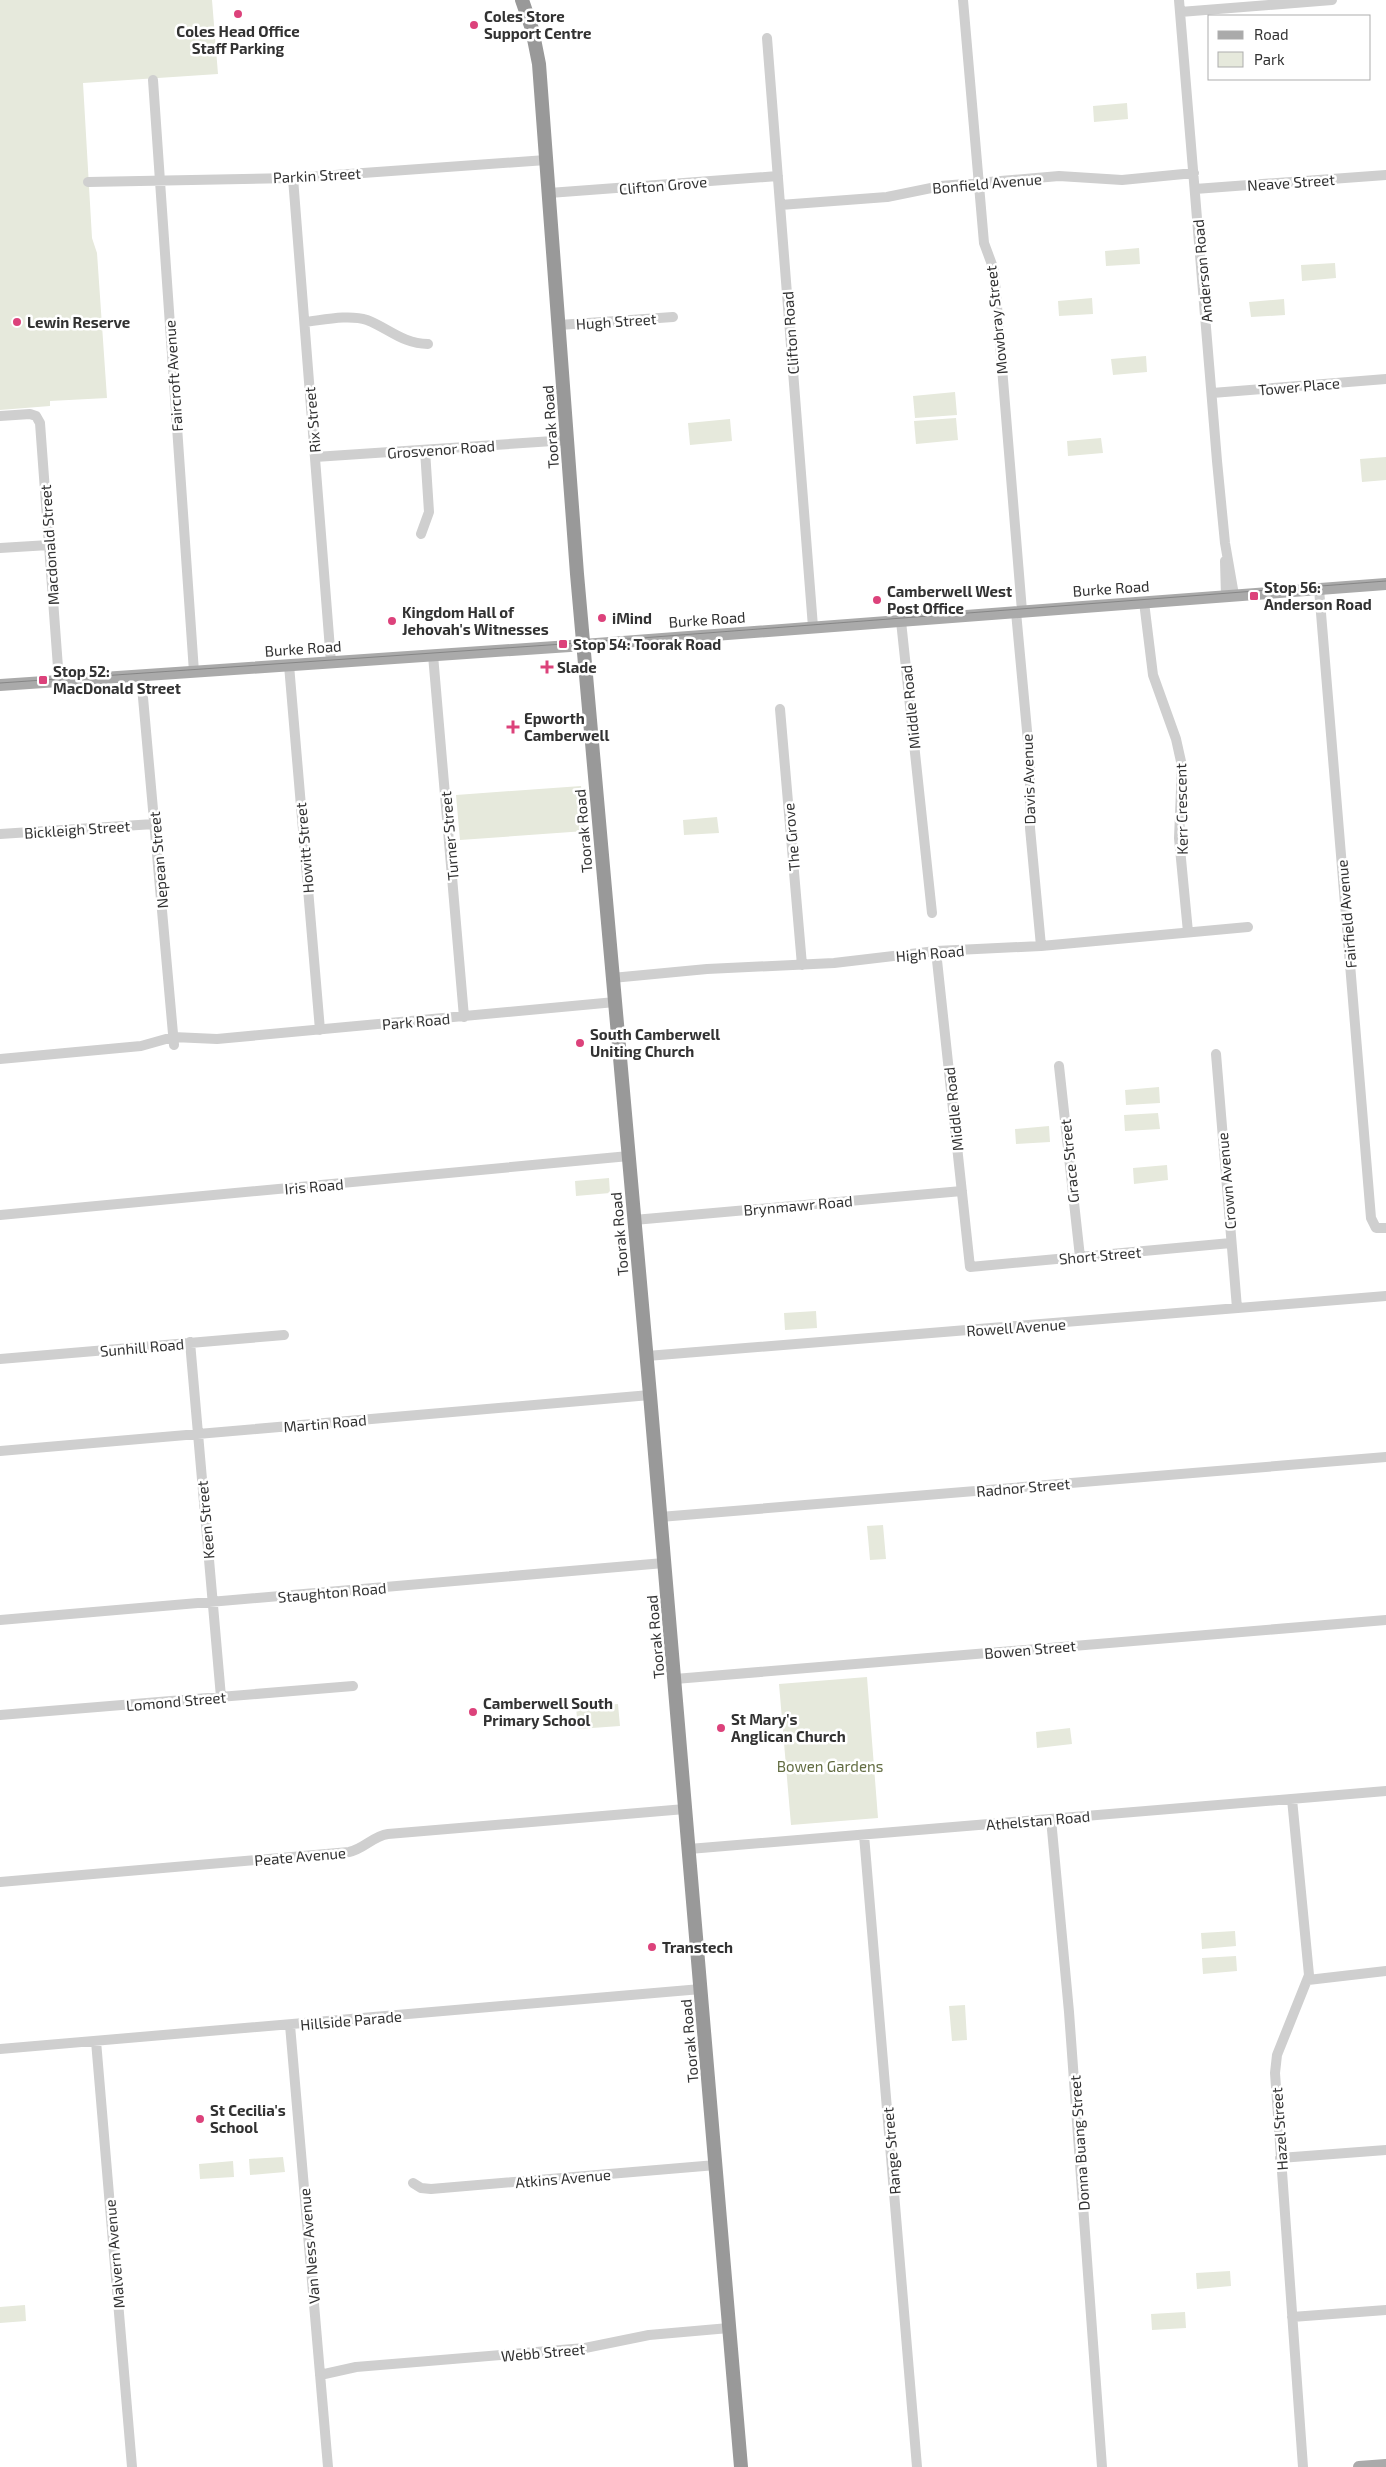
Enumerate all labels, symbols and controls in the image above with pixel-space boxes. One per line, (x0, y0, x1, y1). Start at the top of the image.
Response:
place label: Coles Store Support Centre (484, 7, 592, 42)
marker: Coles Head Office Staff Parking (232, 8, 244, 20)
legend (1208, 15, 1371, 80)
marker: Coles Store Support Centre (468, 19, 480, 31)
place label: Coles Head Office Staff Parking (176, 22, 300, 57)
text: Road (1254, 25, 1289, 43)
text: Park (1254, 50, 1285, 68)
street label: Parkin Street (273, 164, 362, 186)
street label: Bonfield Avenue (931, 169, 1043, 197)
street label: Neave Street (1247, 170, 1336, 194)
street label: Clifton Grove (618, 172, 708, 198)
street label: Anderson Road (1189, 219, 1215, 323)
street label: Mowbray Street (981, 264, 1011, 375)
street label: Clifton Road (778, 291, 802, 375)
street label: Hugh Street (575, 309, 657, 333)
place label: Lewin Reserve (27, 313, 130, 331)
marker: Lewin Reserve (11, 316, 23, 328)
street label: Faircroft Avenue (160, 320, 186, 432)
street label: Tower Place (1257, 373, 1341, 399)
street label: Toorak Road (538, 385, 562, 469)
street label: Rix Street (300, 386, 324, 454)
street label: Grosvenor Road (386, 436, 496, 462)
street label: Macdonald Street (36, 484, 62, 606)
street label: Burke Road (1072, 576, 1150, 600)
place label: Stop 56: Anderson Road (1264, 578, 1372, 613)
place label: Camberwell West Post Office (887, 582, 1012, 617)
marker: Stop 56: Anderson Road (1248, 590, 1260, 602)
marker: Camberwell West Post Office (871, 594, 883, 606)
place label: Kingdom Hall of Jehovah's Witnesses (402, 603, 549, 638)
street label: Burke Road (668, 607, 746, 631)
place label: iMind (612, 609, 652, 627)
marker: iMind (596, 612, 608, 624)
marker: Kingdom Hall of Jehovah's Witnesses (386, 615, 398, 627)
place label: Stop 54: Toorak Road (573, 635, 721, 653)
street label: Burke Road (264, 636, 342, 660)
marker: Stop 54: Toorak Road (557, 638, 569, 650)
place label: Slade (557, 658, 597, 676)
marker: Slade (541, 661, 553, 673)
place label: Stop 52: MacDonald Street (53, 662, 181, 697)
street label: Middle Road (897, 664, 923, 750)
marker: Stop 52: MacDonald Street (37, 674, 49, 686)
place label: Epworth Camberwell (524, 709, 609, 744)
marker: Epworth Camberwell (506, 720, 520, 734)
street label: Davis Avenue (1017, 733, 1039, 825)
street label: Kerr Crescent (1171, 763, 1191, 855)
street label: Toorak Road (570, 789, 596, 873)
street label: Turner Street (436, 790, 462, 881)
street label: Howitt Street (291, 802, 317, 894)
street label: The Grove (779, 802, 803, 872)
street label: Nepean Street (145, 810, 171, 909)
street label: Bickleigh Street (23, 816, 131, 842)
street label: Fairfield Avenue (1332, 859, 1360, 969)
street label: High Road (895, 941, 965, 965)
street label: Park Road (381, 1009, 451, 1033)
place label: South Camberwell Uniting Church (590, 1025, 720, 1060)
marker: South Camberwell Uniting Church (574, 1037, 586, 1049)
street label: Middle Road (940, 1066, 966, 1152)
street label: Grace Street (1056, 1118, 1082, 1204)
street label: Crown Avenue (1213, 1132, 1239, 1230)
street label: Iris Road (284, 1174, 344, 1198)
street label: Brynmawr Road (743, 1191, 853, 1219)
street label: Toorak Road (606, 1192, 632, 1276)
street label: Short Street (1058, 1242, 1142, 1268)
street label: Rowell Avenue (966, 1315, 1066, 1339)
street label: Sunhill Road (99, 1334, 185, 1360)
street label: Martin Road (283, 1410, 367, 1436)
street label: Radnor Street (975, 1474, 1071, 1500)
street label: Keen Street (193, 1480, 217, 1560)
street label: Staughton Road (277, 1578, 387, 1606)
street label: Toorak Road (642, 1595, 668, 1679)
street label: Bowen Street (983, 1636, 1077, 1662)
street label: Lomond Street (125, 1688, 227, 1714)
place label: Camberwell South Primary School (483, 1694, 613, 1730)
marker: Camberwell South Primary School (467, 1706, 479, 1718)
place label: St Mary's Anglican Church (731, 1710, 846, 1745)
marker: St Mary's Anglican Church (715, 1722, 727, 1734)
park label: Bowen Gardens (777, 1757, 883, 1775)
street label: Athelstan Road (985, 1806, 1091, 1834)
street label: Peate Avenue (253, 1843, 347, 1869)
place label: Transtech (662, 1938, 733, 1956)
marker: Transtech (646, 1941, 658, 1953)
street label: Toorak Road (676, 1999, 702, 2083)
street label: Hillside Parade (299, 2007, 403, 2033)
street label: Donna Buang Street (1065, 2074, 1093, 2211)
street label: Hazel Street (1267, 2087, 1291, 2171)
place label: St Cecilia's School (210, 2101, 286, 2136)
street label: Range Street (878, 2106, 904, 2195)
marker: St Cecilia's School (194, 2113, 206, 2125)
street label: Atkins Avenue (514, 2165, 612, 2191)
street label: Van Ness Avenue (295, 2187, 323, 2305)
street label: Malvern Avenue (100, 2199, 128, 2309)
street label: Webb Street (500, 2339, 586, 2365)

